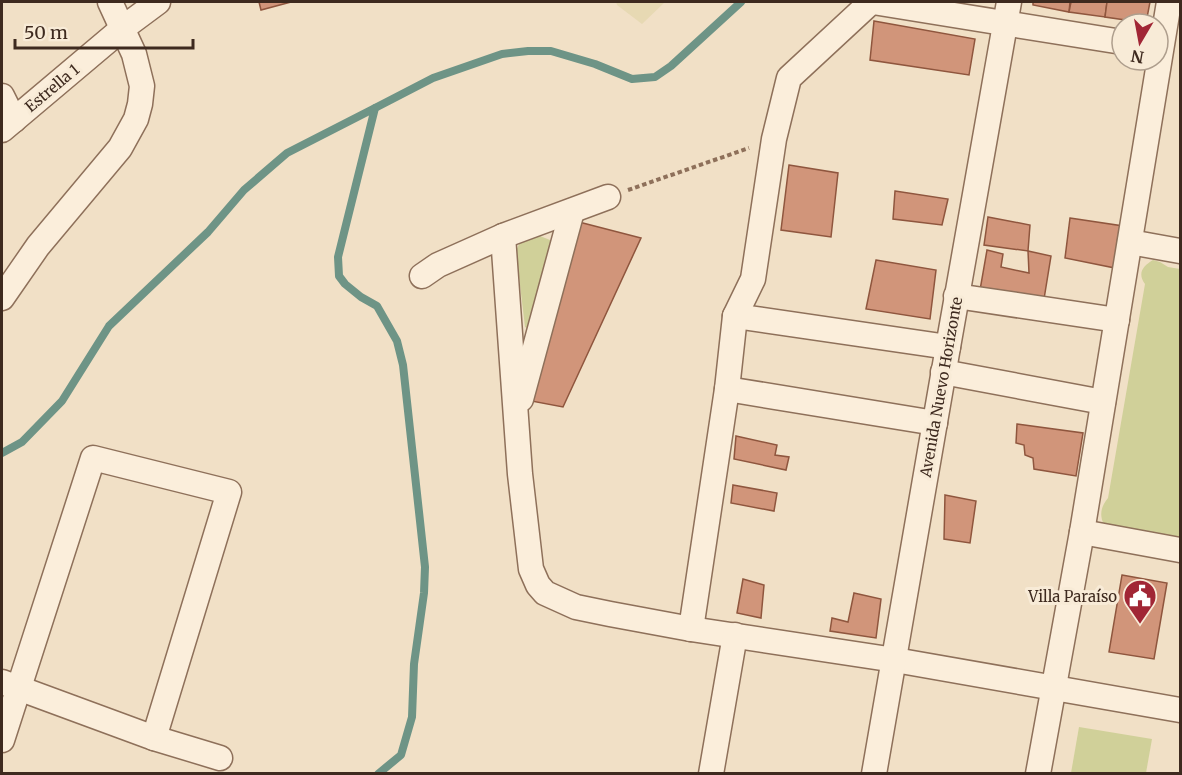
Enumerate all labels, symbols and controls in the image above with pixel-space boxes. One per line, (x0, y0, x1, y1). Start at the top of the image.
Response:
scale bar (15, 12, 194, 50)
north arrow (1110, 12, 1170, 72)
text: 50 m (24, 21, 68, 44)
text: N (1129, 46, 1145, 68)
street label: Estrella 1 (21, 60, 83, 116)
street label: Avenida Nuevo Horizonte (916, 295, 966, 480)
public building icon: Villa Paraíso (1122, 578, 1158, 625)
place label: Villa Paraíso (1027, 587, 1117, 606)

